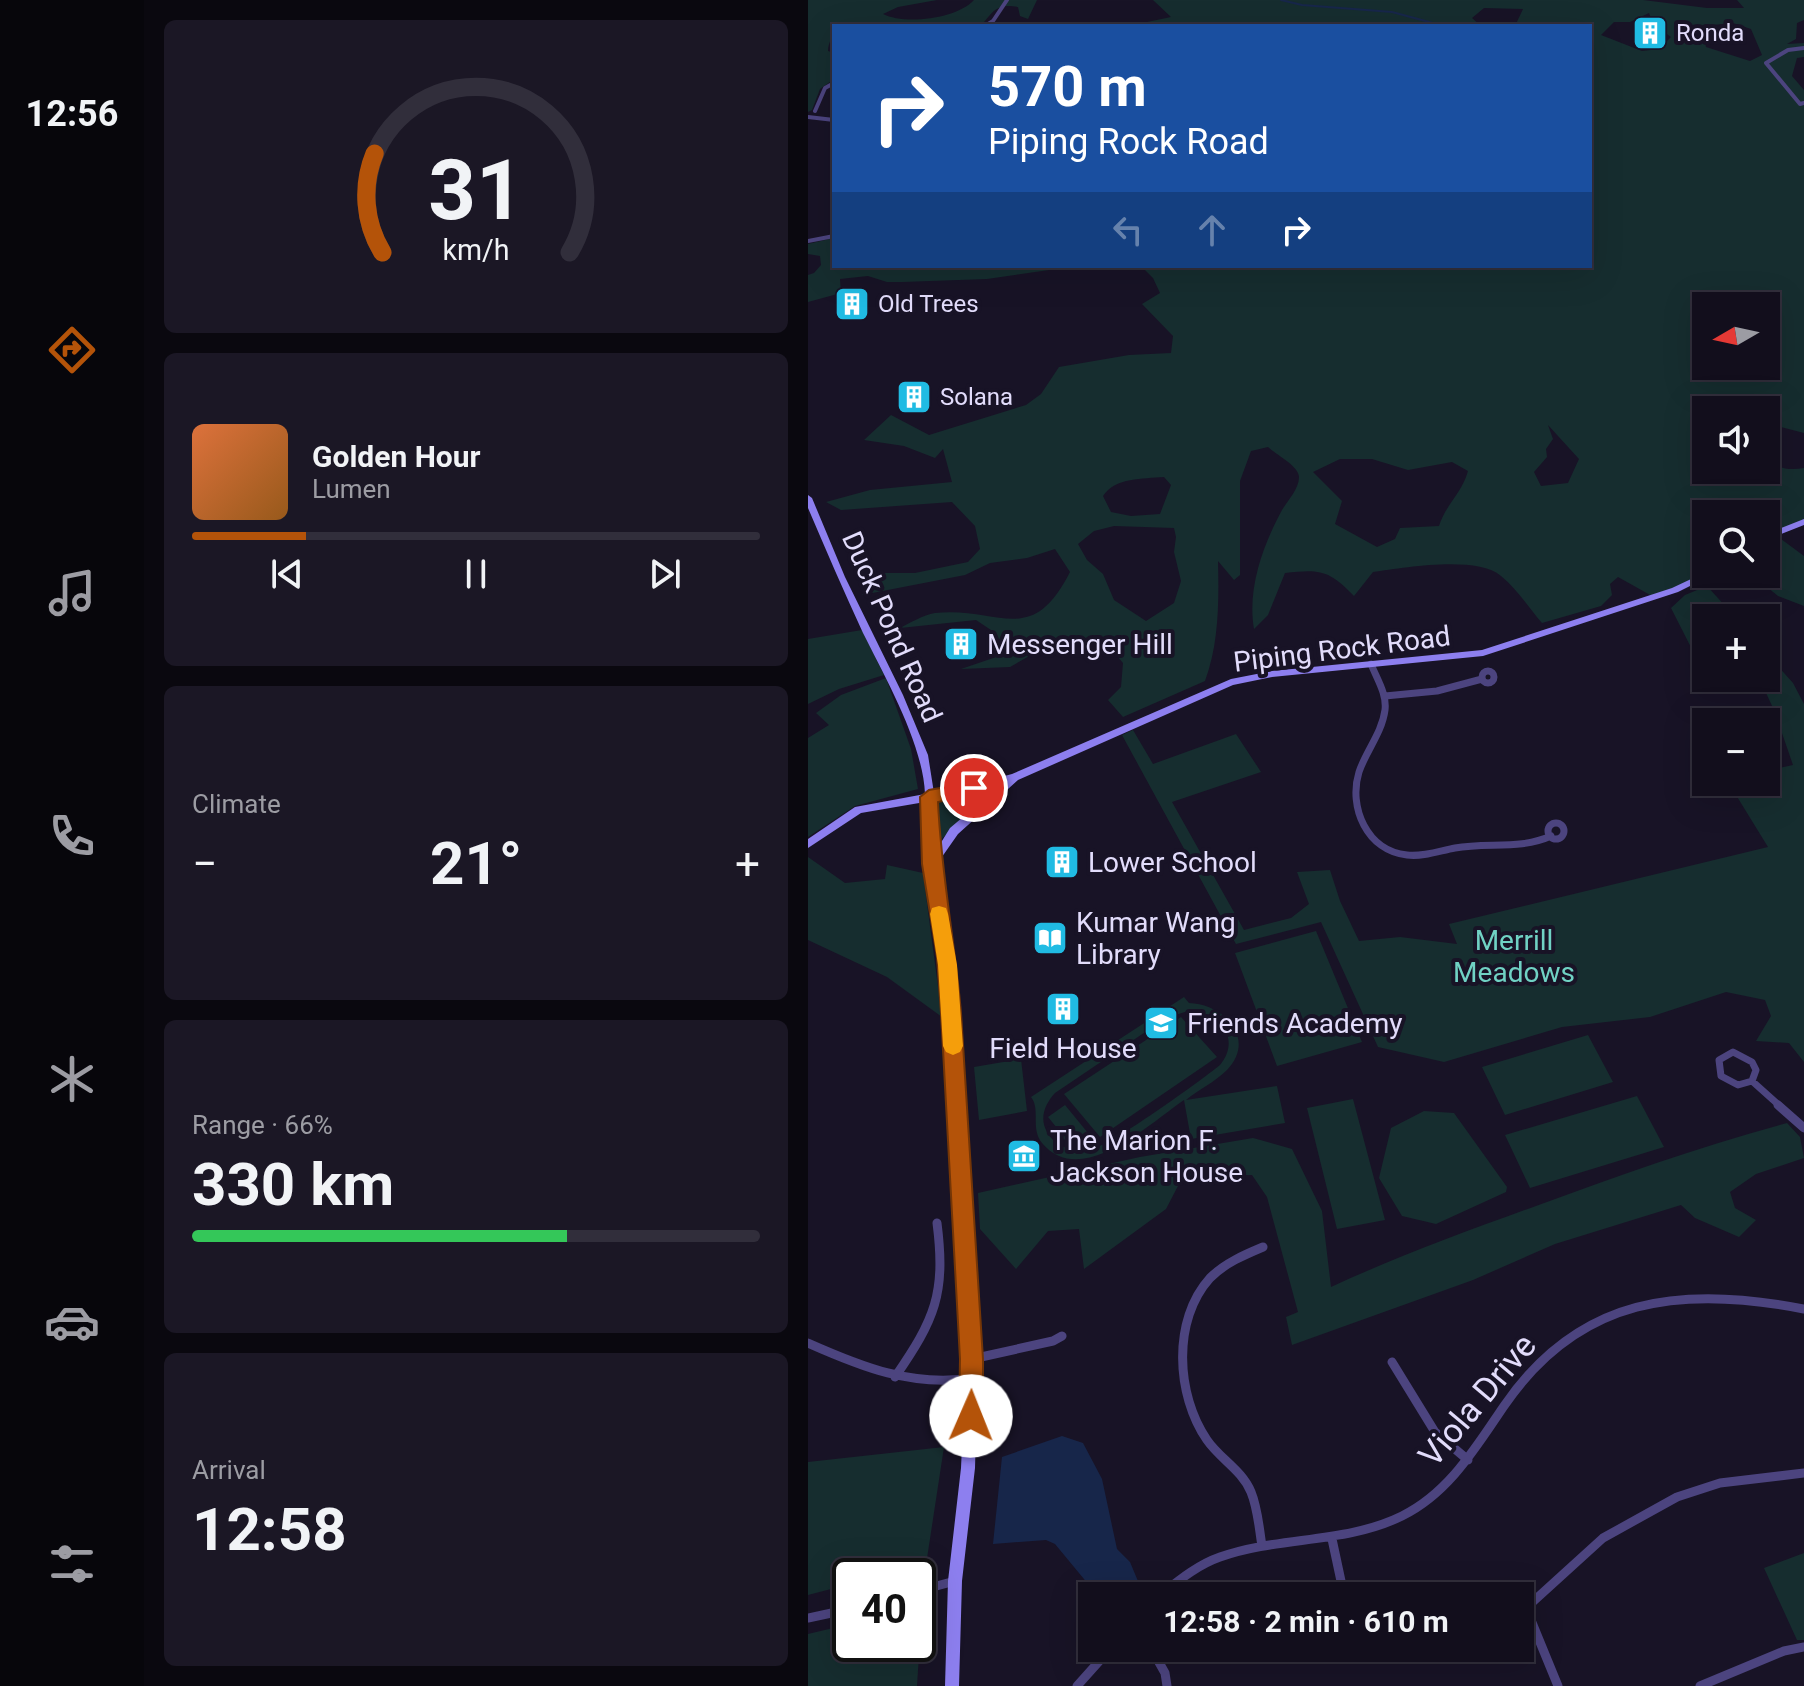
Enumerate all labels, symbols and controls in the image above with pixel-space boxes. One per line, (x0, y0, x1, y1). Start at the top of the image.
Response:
building icon: Ronda (1631, 14, 1669, 52)
place label: Ronda (1676, 19, 1744, 47)
text: 570 m (988, 54, 1147, 120)
icon: right (856, 56, 960, 160)
text: 12:56 (26, 93, 118, 135)
text: Piping Rock Road (988, 121, 1269, 163)
text: 31 (428, 141, 524, 238)
icon: left (1106, 208, 1150, 252)
icon: ahead (1190, 208, 1234, 252)
icon: right (1274, 208, 1318, 252)
text: km/h (442, 233, 510, 267)
building icon: Old Trees (833, 285, 871, 323)
place label: Old Trees (878, 290, 979, 318)
north arrow (1692, 292, 1780, 380)
map controls (1692, 292, 1780, 796)
icon: directions (44, 322, 100, 378)
building icon: Solana (895, 378, 933, 416)
place label: Solana (940, 383, 1013, 411)
button: sound (1692, 396, 1780, 484)
text: Golden Hour (312, 439, 481, 474)
text: Lumen (312, 474, 391, 504)
button: search (1692, 500, 1780, 588)
street label: Duck Pond Road (835, 526, 949, 728)
icon: previous (265, 552, 309, 596)
icon: pause (454, 552, 498, 596)
icon: next (643, 552, 687, 596)
icon: music (44, 565, 100, 621)
button: + (1692, 604, 1780, 692)
street label: Piping Rock Road (1232, 619, 1452, 679)
building icon: Messenger Hill (942, 625, 980, 663)
place label: Messenger Hill (987, 628, 1173, 661)
button: − (1692, 708, 1780, 796)
pin (940, 754, 1008, 822)
icon: arrive (952, 766, 996, 810)
text: Climate (192, 789, 281, 819)
icon: phone (44, 808, 100, 864)
text: 21° (430, 828, 522, 899)
text: − (192, 838, 217, 890)
text: + (735, 838, 760, 890)
building icon: Lower School (1043, 843, 1081, 881)
place label: Lower School (1088, 846, 1257, 879)
place label: Kumar Wang Library (1076, 906, 1236, 971)
library icon: Kumar Wang Library (1031, 919, 1069, 957)
park label: Merrill Meadows (1453, 924, 1575, 989)
building icon: Field House (1044, 990, 1082, 1028)
school or university icon: Friends Academy (1142, 1004, 1180, 1042)
place label: Friends Academy (1187, 1007, 1403, 1040)
place label: Field House (989, 1032, 1137, 1065)
icon: climate (44, 1051, 100, 1107)
text: Range · 66% (192, 1110, 333, 1140)
place label: The Marion F. Jackson House (1050, 1124, 1243, 1189)
museum icon: The Marion F. Jackson House (1005, 1137, 1043, 1175)
text: 330 km (192, 1149, 394, 1220)
icon: car (44, 1294, 100, 1350)
street label: Viola Drive (1410, 1326, 1544, 1474)
position arrow (929, 1374, 1013, 1458)
text: Arrival (192, 1455, 266, 1485)
text: 12:58 (192, 1494, 347, 1565)
icon: filters (44, 1536, 100, 1592)
speed limit sign: 40 (832, 1558, 936, 1662)
text: 12:58 · 2 min · 610 m (1163, 1604, 1449, 1639)

